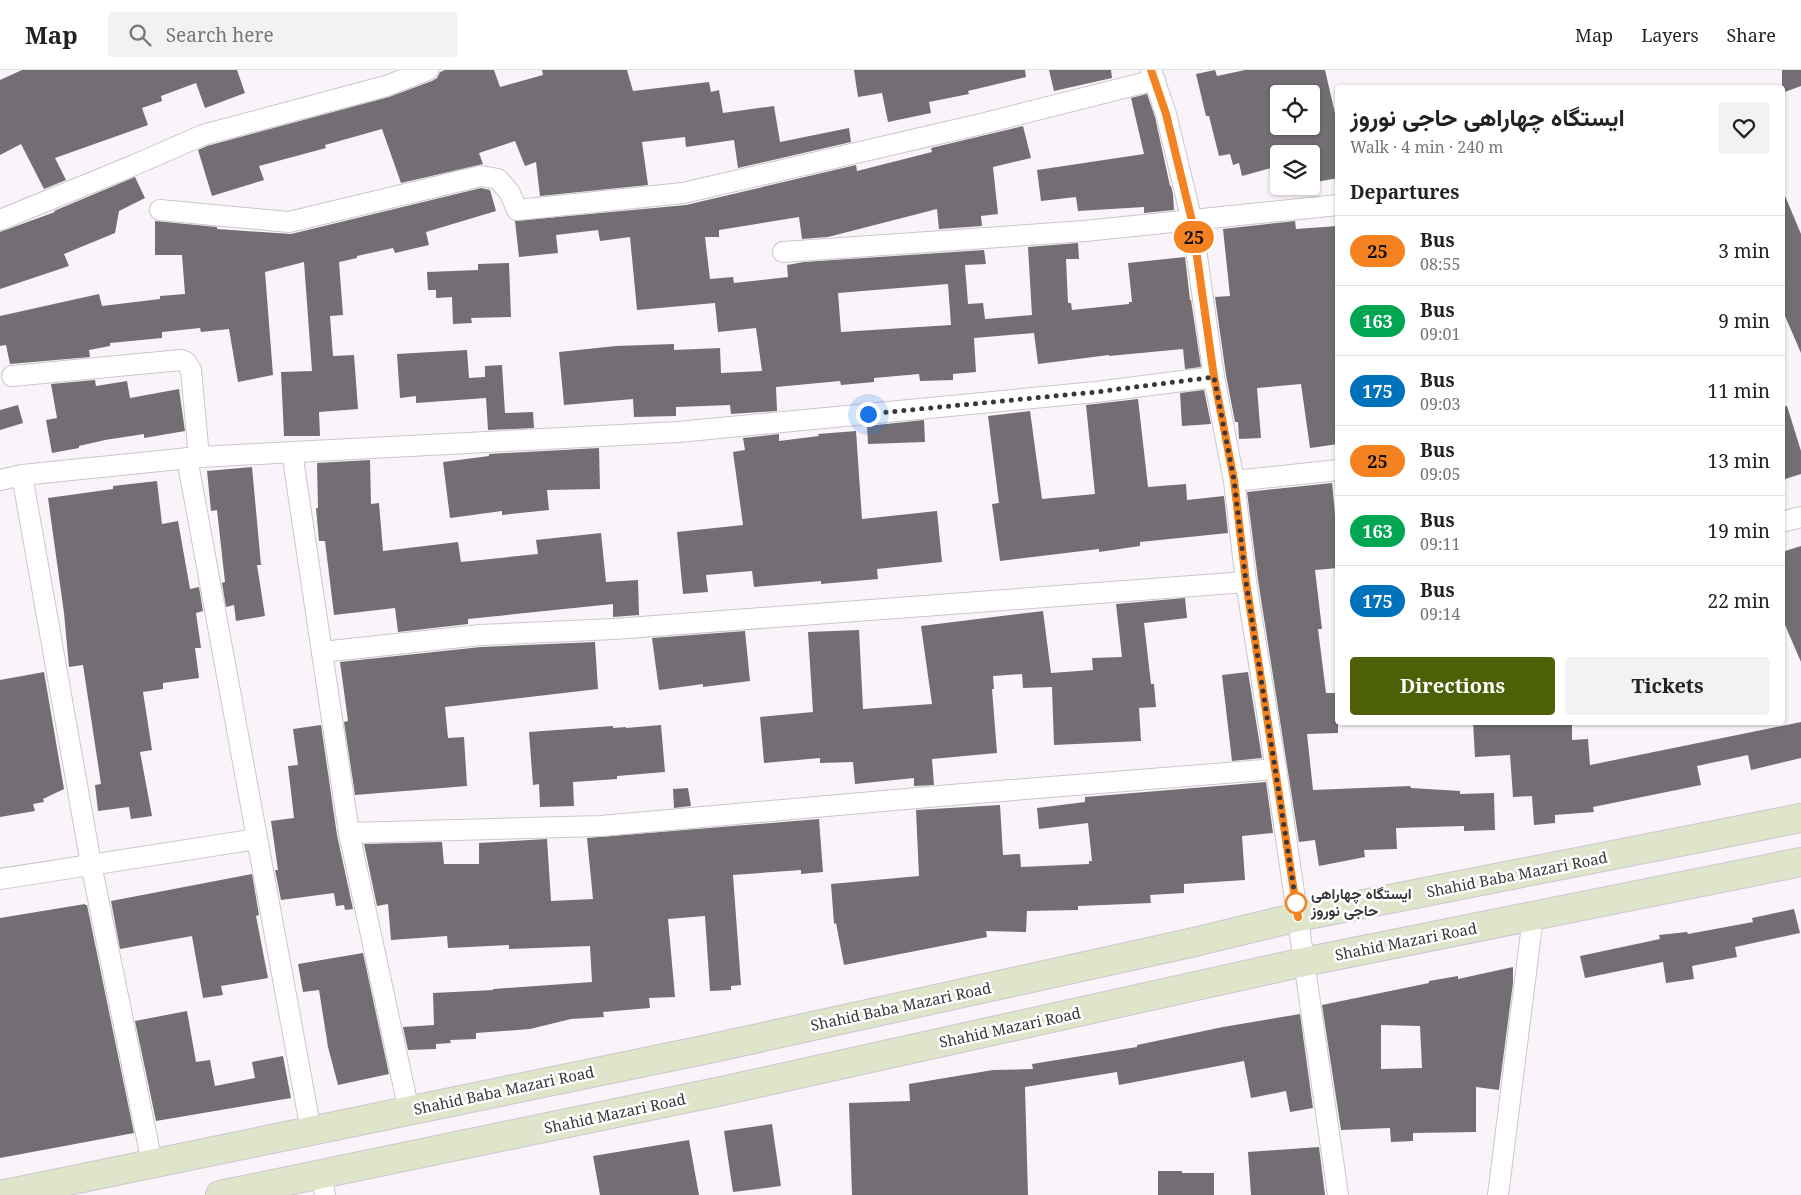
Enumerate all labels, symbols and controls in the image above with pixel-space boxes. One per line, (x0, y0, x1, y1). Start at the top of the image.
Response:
search box (108, 12, 458, 57)
text: Map (25, 18, 78, 51)
icon: search (126, 21, 154, 49)
text: Search here (166, 22, 274, 48)
text: Map (1575, 23, 1613, 47)
text: Layers (1641, 23, 1699, 47)
text: Share (1727, 23, 1776, 47)
map controls (1270, 85, 1320, 195)
button: locate (1270, 85, 1320, 135)
text: ایستگاه چهاراهی حاجی نوروز (1350, 100, 1625, 133)
button: heart (1718, 102, 1770, 154)
text: Walk · 4 min · 240 m (1350, 136, 1503, 158)
button: layers (1270, 145, 1320, 195)
text: Departures (1350, 179, 1459, 205)
line badge: 25 (1172, 221, 1216, 253)
text: 25 (1184, 225, 1204, 249)
text: Bus (1420, 227, 1455, 253)
text: 3 min (1718, 238, 1770, 264)
text: 25 (1367, 239, 1388, 263)
text: 08:55 (1420, 253, 1460, 275)
text: Bus (1420, 297, 1455, 323)
text: 9 min (1718, 308, 1770, 334)
text: 163 (1362, 309, 1393, 333)
text: 09:01 (1420, 323, 1460, 345)
text: Bus (1420, 367, 1455, 393)
text: 11 min (1708, 378, 1770, 404)
text: 175 (1362, 379, 1393, 403)
text: 09:03 (1420, 393, 1460, 415)
your location (856, 402, 881, 427)
text: Bus (1420, 437, 1455, 463)
text: 13 min (1708, 448, 1770, 474)
text: 25 (1367, 449, 1388, 473)
text: 09:05 (1420, 463, 1460, 485)
text: Bus (1420, 507, 1455, 533)
text: 19 min (1708, 518, 1770, 544)
text: 163 (1362, 519, 1393, 543)
text: 09:11 (1420, 533, 1460, 555)
text: Bus (1420, 577, 1455, 603)
text: 22 min (1708, 588, 1770, 614)
text: 175 (1362, 589, 1393, 613)
text: 09:14 (1420, 603, 1460, 625)
button: Directions (1350, 657, 1555, 715)
button: Tickets (1565, 657, 1770, 715)
street label: Shahid Baba Mazari Road (1425, 847, 1609, 901)
place label: ایستگاه چهاراهی حاجی نوروز (1310, 883, 1412, 920)
marker: ایستگاه چهاراهی حاجی نوروز (1285, 892, 1307, 914)
street label: Shahid Mazari Road (1333, 917, 1478, 965)
street label: Shahid Baba Mazari Road (809, 977, 993, 1035)
street label: Shahid Mazari Road (937, 1002, 1082, 1052)
street label: Shahid Baba Mazari Road (412, 1061, 596, 1119)
street label: Shahid Mazari Road (542, 1088, 687, 1138)

